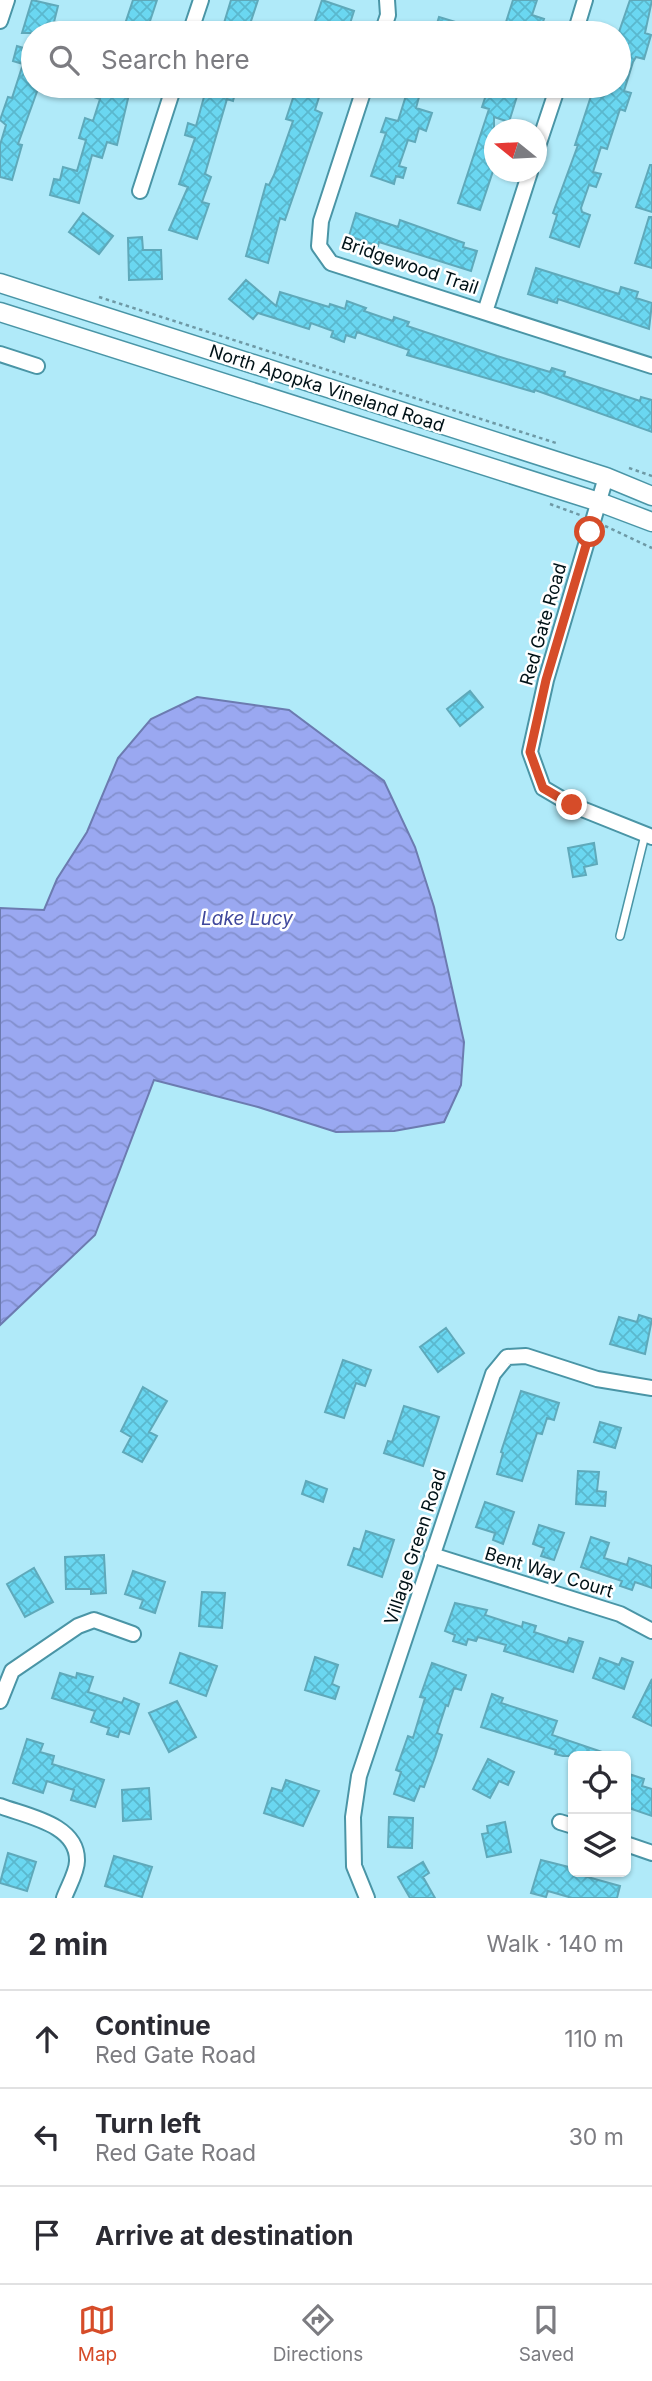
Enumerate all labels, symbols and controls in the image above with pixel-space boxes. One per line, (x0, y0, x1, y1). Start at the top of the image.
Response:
search box (21, 21, 631, 98)
icon: search (45, 41, 83, 79)
text: Search here (101, 44, 250, 75)
north arrow (484, 119, 547, 182)
street label: Bridgewood Trail (339, 232, 481, 298)
street label: North Apopka Vineland Road (207, 340, 447, 436)
route start (574, 516, 605, 547)
street label: Red Gate Road (516, 560, 570, 688)
route end (556, 789, 587, 820)
water label: Lake Lucy (201, 907, 294, 930)
street label: Village Green Road (380, 1467, 450, 1627)
street label: Bent Way Court (482, 1542, 616, 1602)
map controls (568, 1751, 631, 1877)
button: locate (568, 1751, 631, 1814)
button: layers (568, 1814, 631, 1877)
text: 2 min (28, 1926, 108, 1962)
text: Walk · 140 m (486, 1930, 624, 1958)
text: Continue (95, 2010, 211, 2041)
icon: ahead (28, 2020, 66, 2058)
text: 110 m (564, 2025, 624, 2053)
text: Red Gate Road (95, 2041, 256, 2069)
text: Turn left (95, 2108, 201, 2139)
icon: left (28, 2118, 66, 2156)
text: 30 m (569, 2123, 624, 2151)
text: Red Gate Road (95, 2139, 256, 2167)
icon: arrive (28, 2216, 66, 2254)
text: Arrive at destination (95, 2220, 354, 2251)
tab: Map (78, 2301, 117, 2366)
tab: Directions (273, 2301, 363, 2366)
tab: Saved (519, 2301, 574, 2366)

